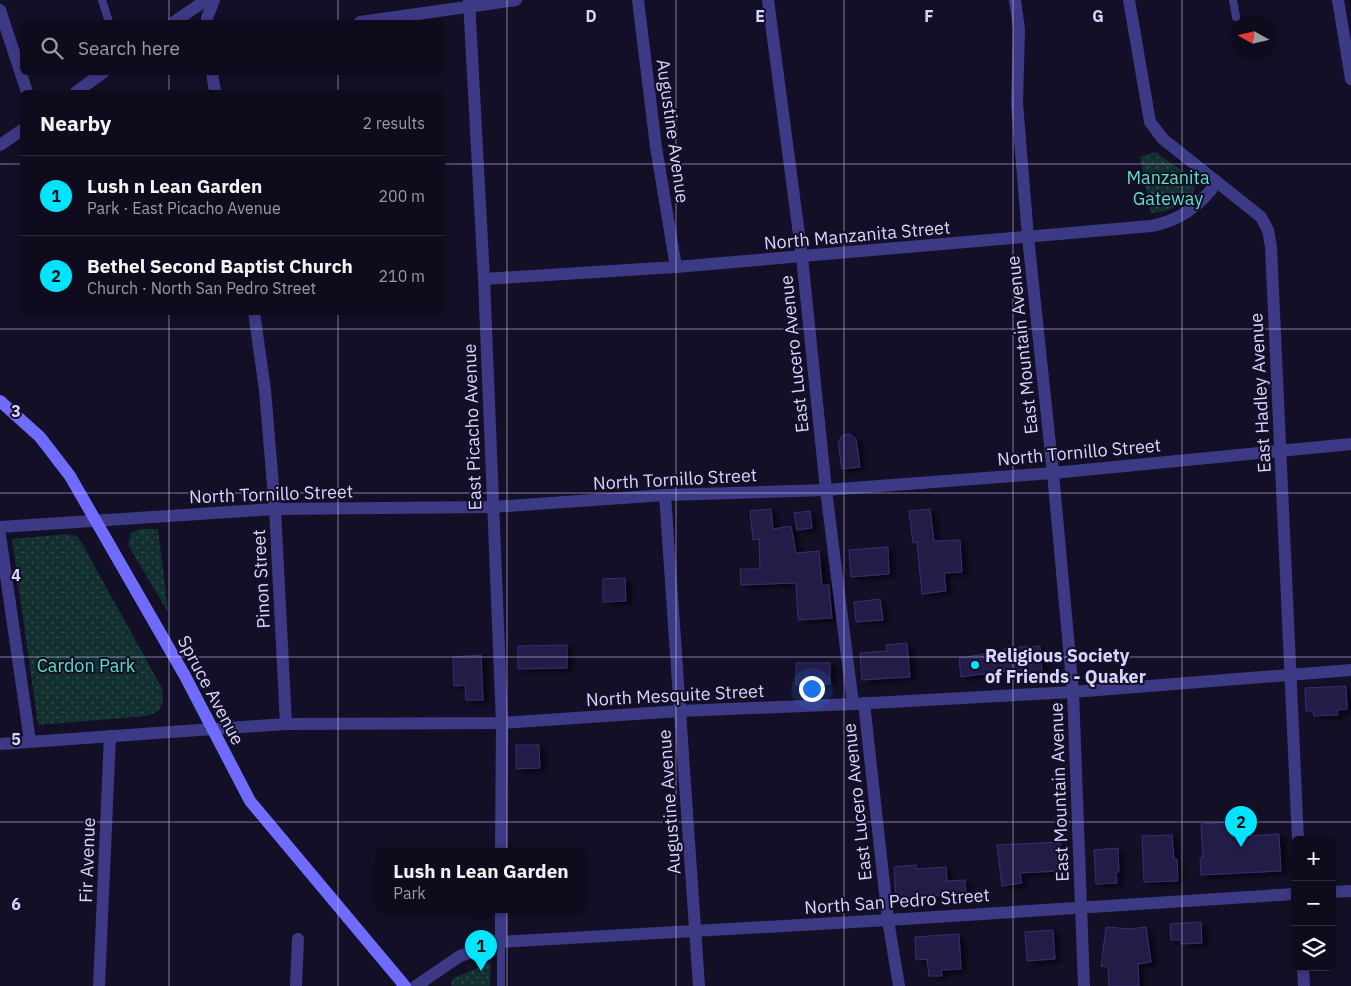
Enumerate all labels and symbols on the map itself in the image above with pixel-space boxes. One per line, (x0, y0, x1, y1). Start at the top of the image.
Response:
text: D (585, 6, 597, 26)
text: E (755, 6, 765, 26)
text: F (924, 6, 934, 26)
text: G (1092, 6, 1104, 26)
north arrow (1231, 15, 1276, 60)
street label: Augustine Avenue (651, 57, 695, 205)
park label: Manzanita Gateway (1126, 166, 1210, 210)
street label: North Manzanita Street (763, 215, 951, 255)
street label: East Mountain Avenue (1001, 254, 1043, 435)
street label: East Lucero Avenue (774, 274, 814, 434)
street label: East Hadley Avenue (1244, 312, 1276, 474)
street label: East Picacho Avenue (458, 343, 486, 511)
text: 3 (11, 401, 21, 421)
street label: North Tornillo Street (996, 433, 1162, 471)
street label: North Tornillo Street (592, 463, 758, 495)
street label: North Tornillo Street (189, 480, 353, 508)
street label: Pinon Street (247, 529, 275, 629)
text: 4 (11, 565, 21, 585)
street label: Spruce Avenue (172, 631, 250, 749)
place label: Religious Society of Friends - Quaker (985, 644, 1146, 688)
park label: Cardon Park (37, 654, 136, 677)
marker: Religious Society of Friends - Quaker (969, 659, 981, 671)
your location (799, 676, 825, 702)
street label: North Mesquite Street (585, 679, 765, 711)
street label: East Mountain Avenue (1044, 702, 1074, 882)
street label: East Lucero Avenue (837, 722, 877, 882)
text: 5 (11, 729, 21, 749)
street label: Augustine Avenue (652, 729, 686, 875)
pin: 2 (1225, 806, 1257, 847)
street label: Fir Avenue (74, 817, 100, 903)
street label: North San Pedro Street (803, 883, 991, 919)
text: 6 (11, 894, 21, 914)
pin: 1 (465, 930, 497, 971)

